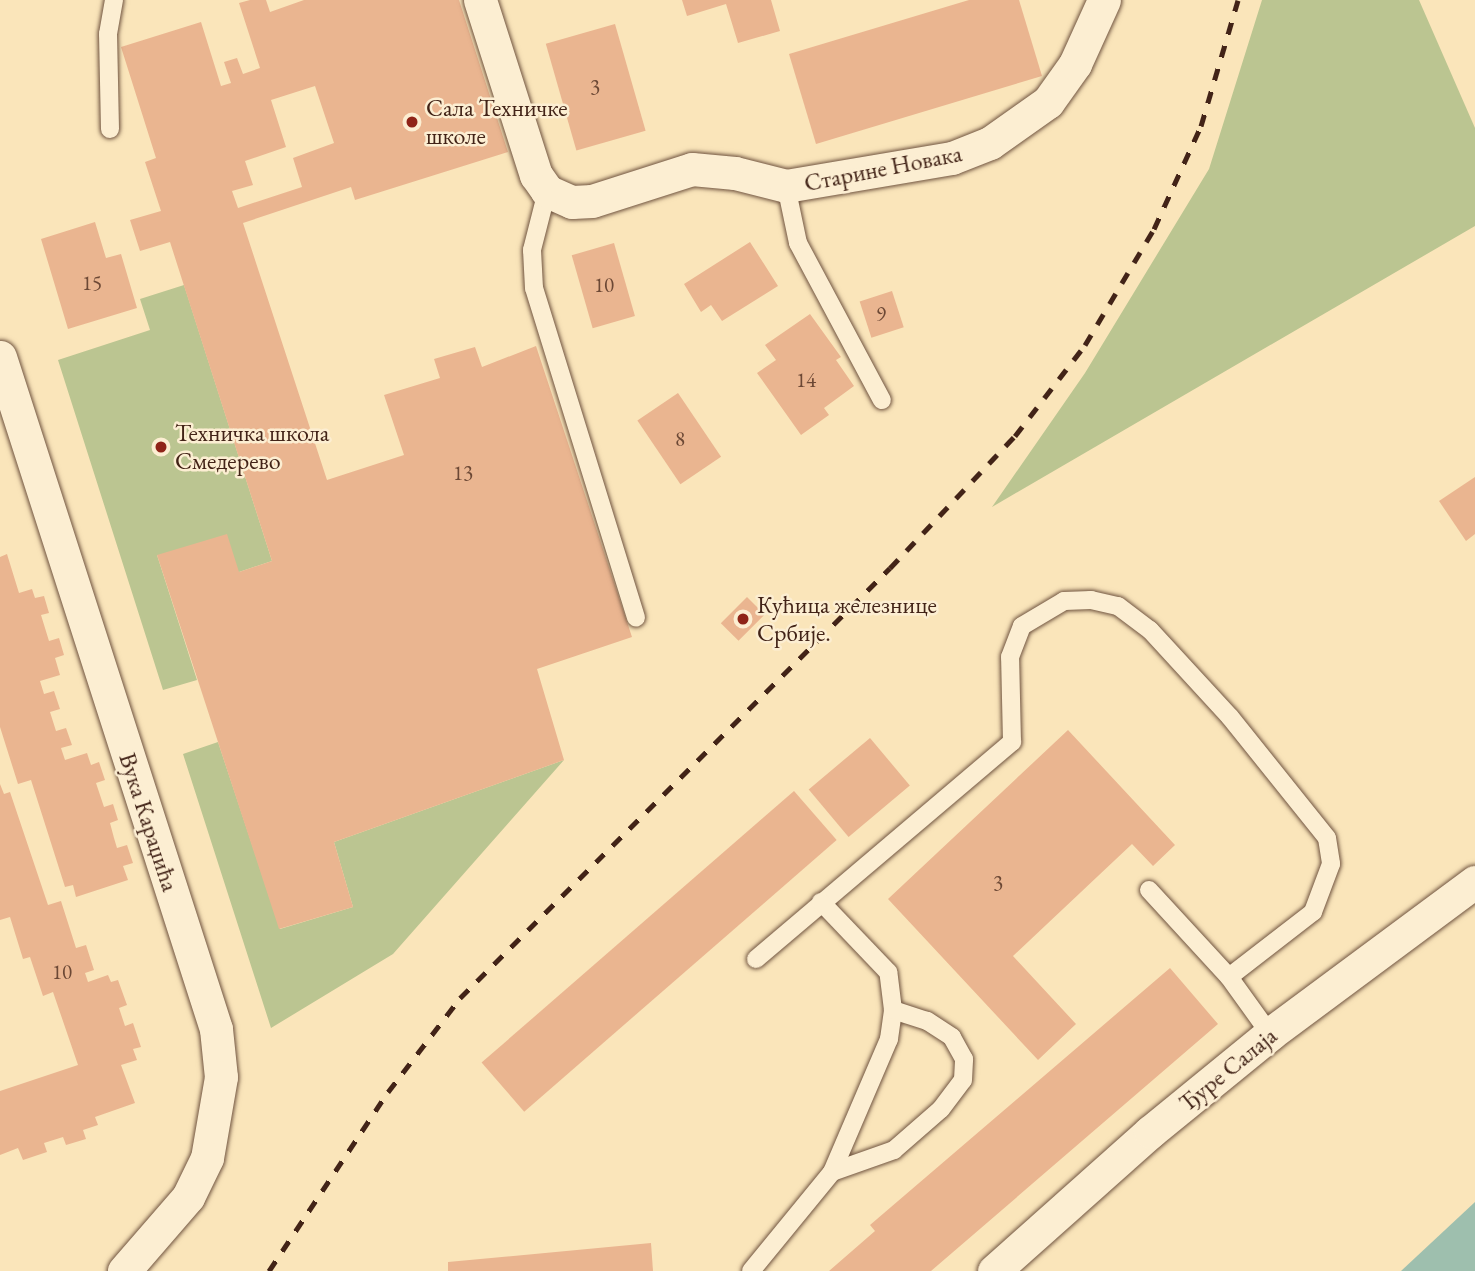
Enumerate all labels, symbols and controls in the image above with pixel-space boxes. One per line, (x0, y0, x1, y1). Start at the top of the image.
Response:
house number: 3 (590, 74, 600, 100)
place label: Сала Техничке школе (426, 94, 568, 150)
marker: Сала Техничке школе (404, 114, 420, 130)
street label: Старине Новака (802, 139, 964, 197)
house number: 15 (82, 270, 102, 296)
house number: 10 (594, 272, 614, 298)
house number: 9 (876, 301, 886, 327)
house number: 14 (796, 367, 816, 393)
place label: Техничка школа Смедерево (175, 419, 329, 475)
house number: 8 (675, 426, 685, 452)
marker: Техничка школа Смедерево (153, 439, 169, 455)
house number: 13 (453, 460, 473, 486)
place label: Кућица железнице Србије. (757, 591, 937, 647)
marker: Кућица железнице Србије. (735, 611, 751, 627)
street label: Вука Караџића (113, 749, 185, 895)
house number: 3 (993, 870, 1003, 896)
house number: 10 (52, 959, 72, 985)
street label: Ђуре Салаја (1173, 1021, 1283, 1117)

